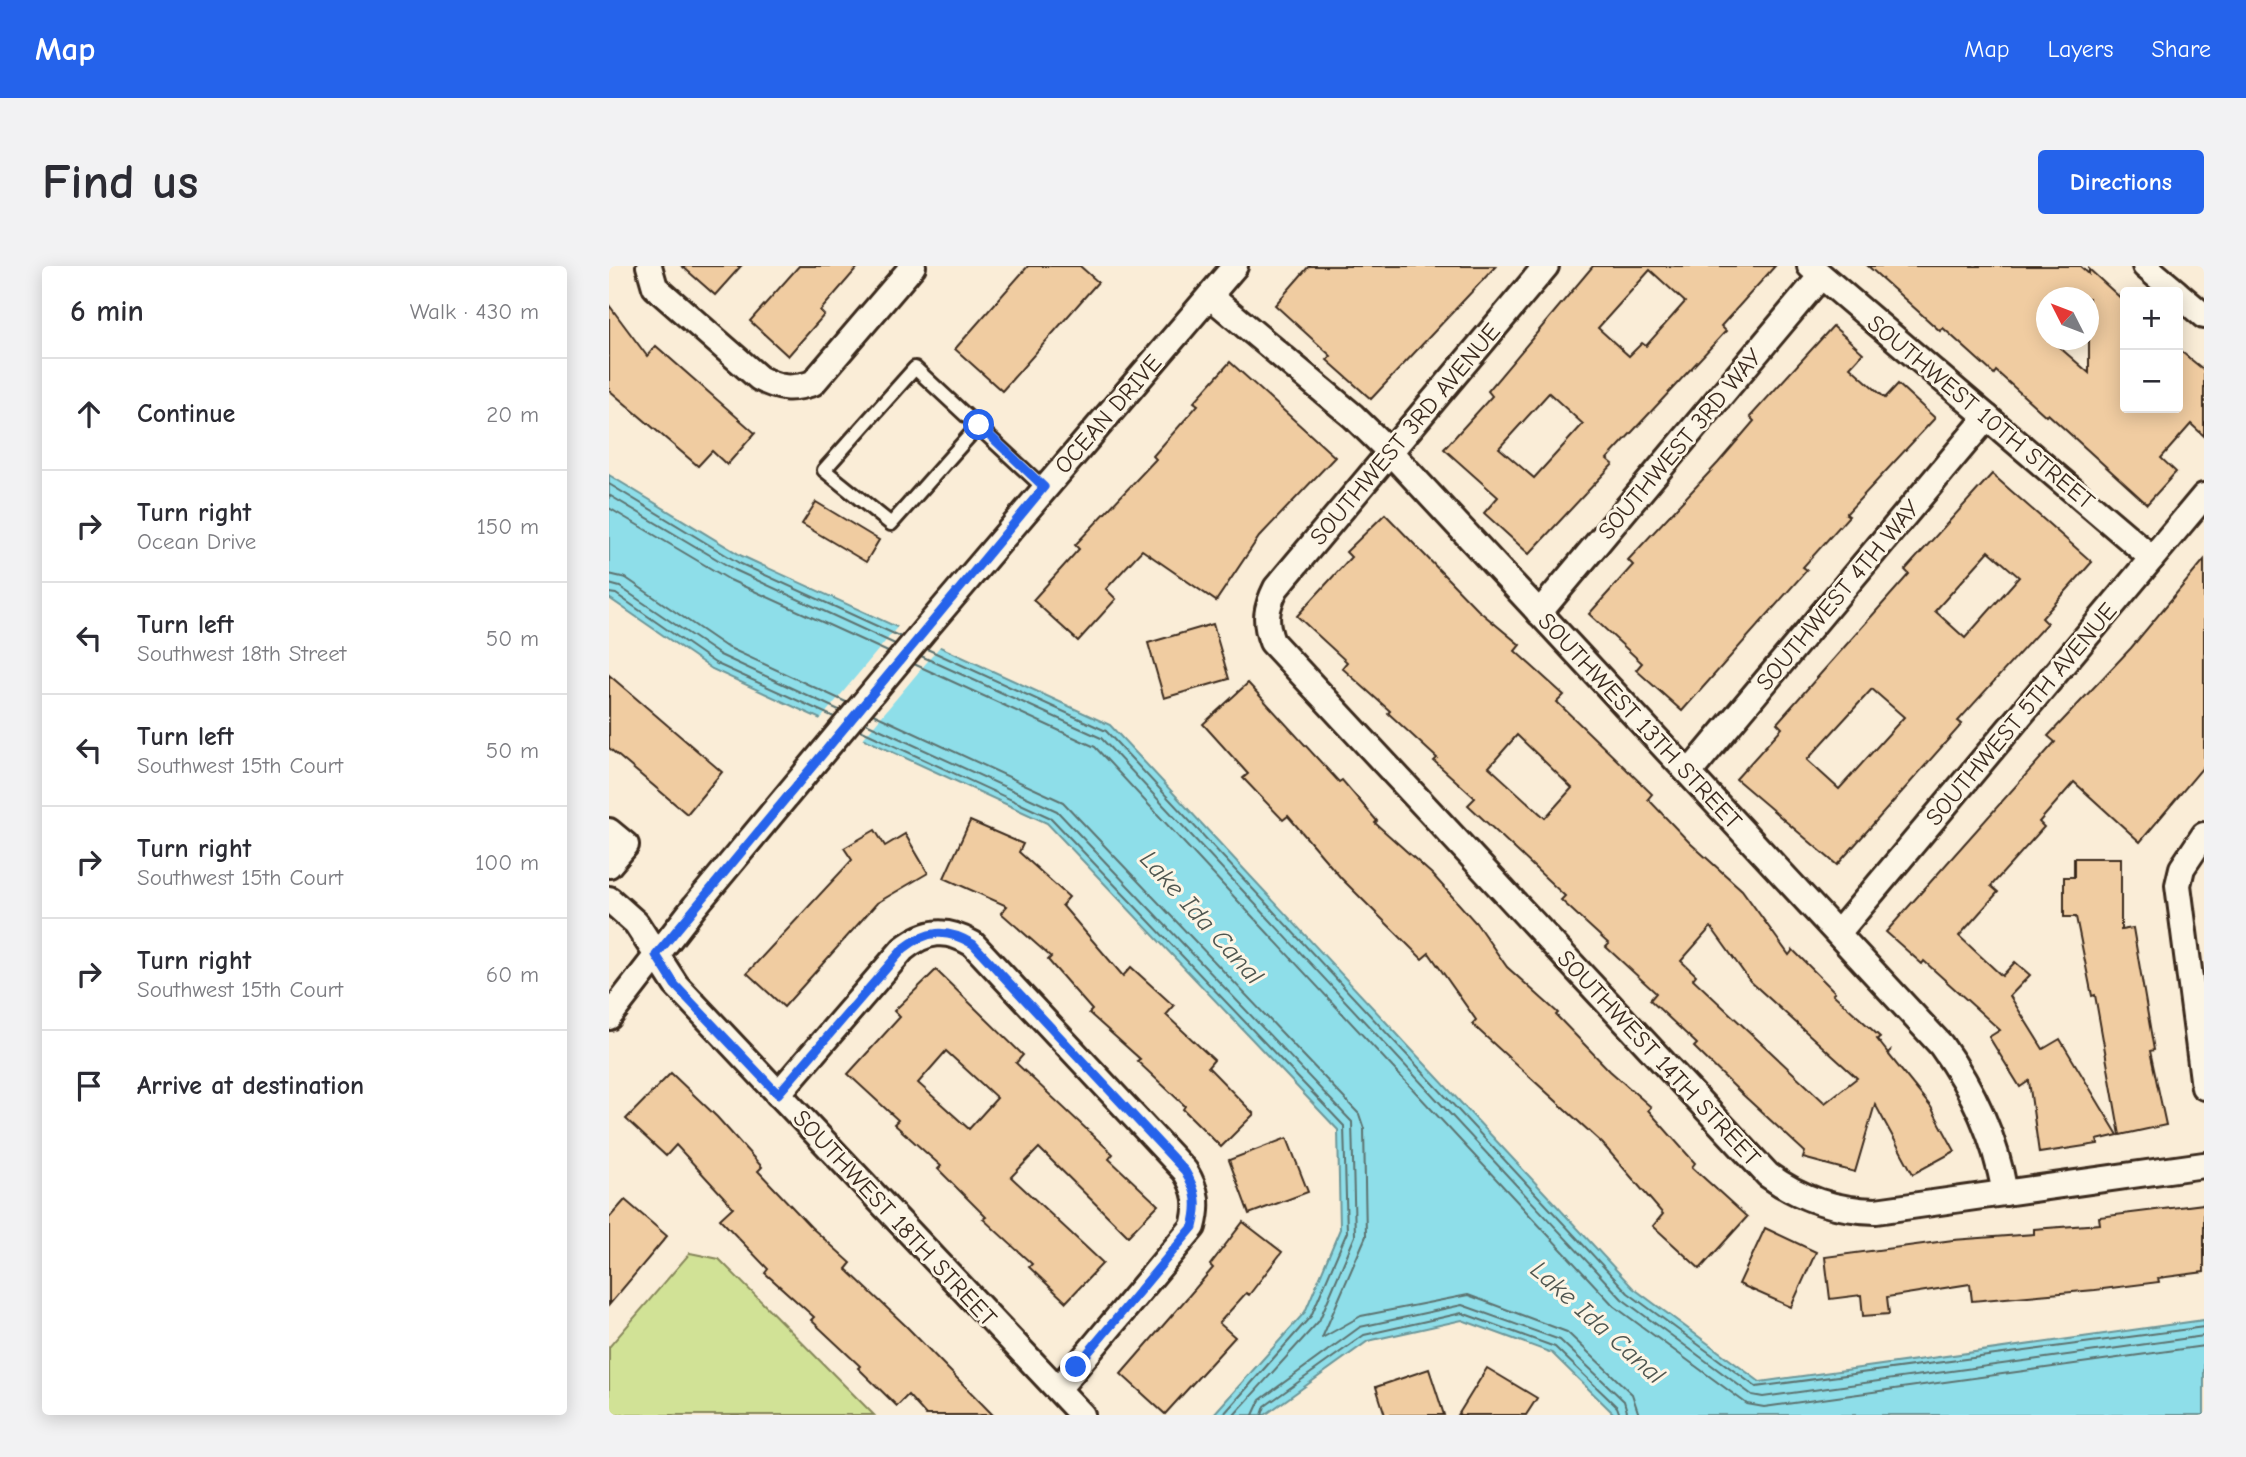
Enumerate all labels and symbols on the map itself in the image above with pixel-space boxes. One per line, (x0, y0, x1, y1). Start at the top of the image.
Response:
north arrow (2036, 287, 2099, 350)
street label: SOUTHWEST 10TH STREET (1862, 309, 2101, 516)
street label: SOUTHWEST 3RD AVENUE (1304, 317, 1506, 551)
street label: SOUTHWEST 3RD WAY (1592, 342, 1768, 545)
street label: OCEAN DRIVE (1049, 349, 1167, 479)
route start (963, 409, 994, 440)
street label: SOUTHWEST 4TH WAY (1750, 493, 1926, 696)
street label: SOUTHWEST 5TH AVENUE (1920, 597, 2122, 831)
street label: SOUTHWEST 13TH STREET (1532, 607, 1748, 835)
water label: Lake Ida Canal (1133, 845, 1269, 991)
street label: SOUTHWEST 14TH STREET (1552, 944, 1767, 1172)
street label: SOUTHWEST 18TH STREET (787, 1104, 1003, 1332)
water label: Lake Ida Canal (1524, 1255, 1671, 1391)
route end (1060, 1351, 1091, 1382)

